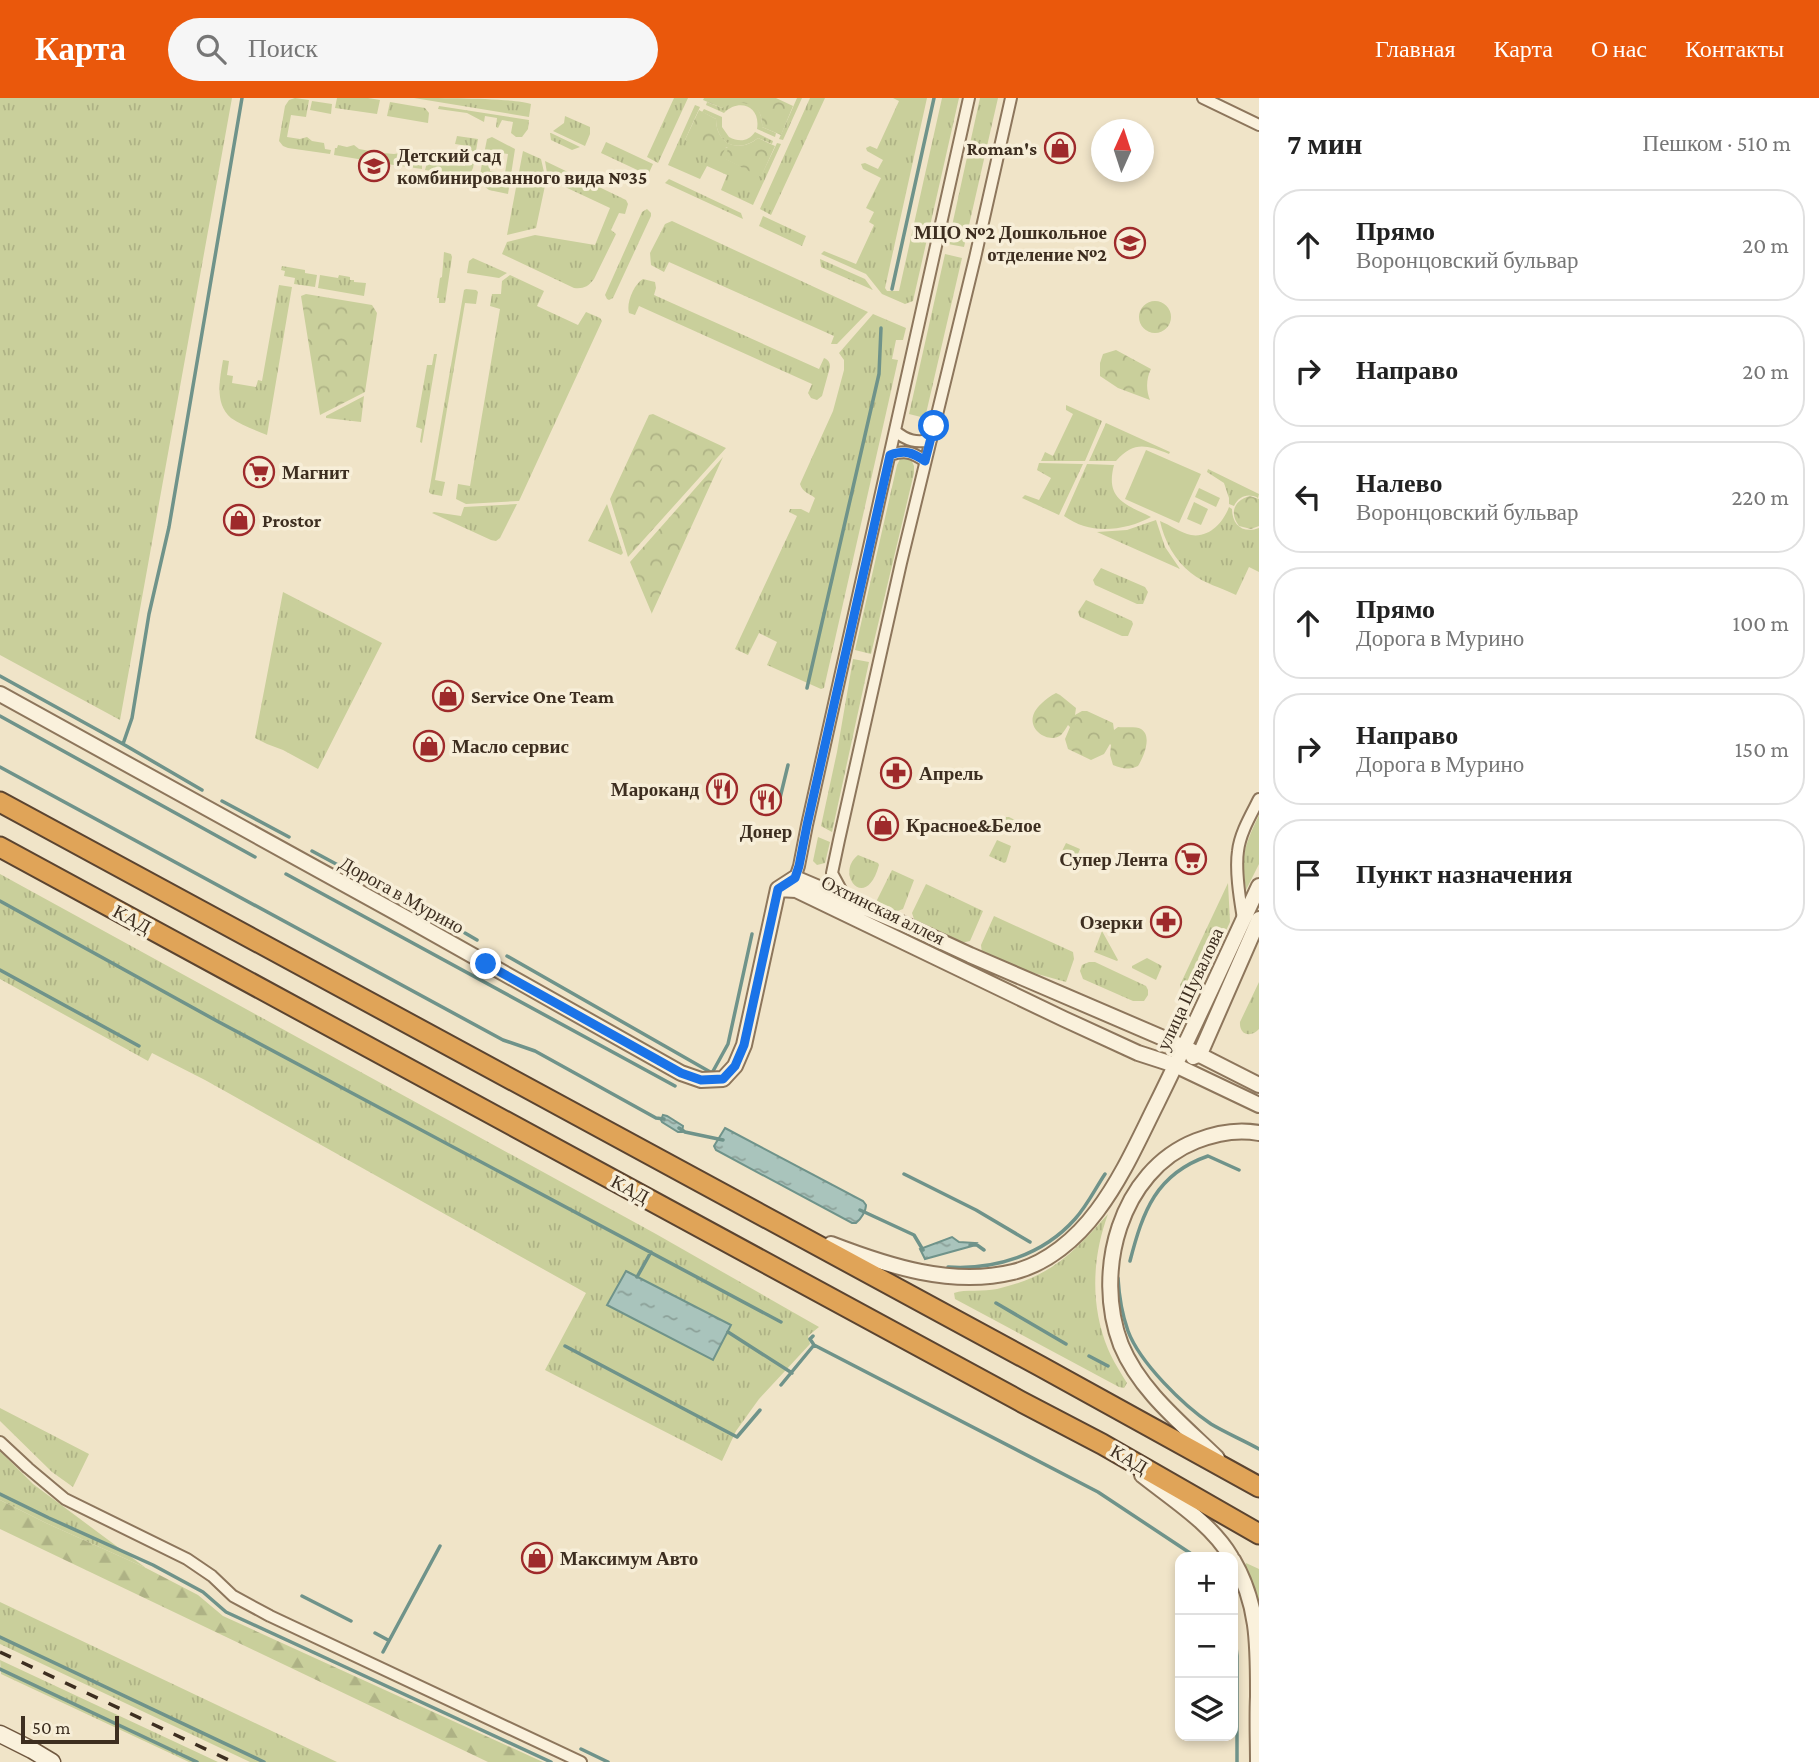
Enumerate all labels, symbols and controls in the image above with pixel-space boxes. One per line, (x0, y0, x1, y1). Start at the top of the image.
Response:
search box (168, 18, 658, 81)
text: Карта (35, 30, 126, 67)
icon: search (192, 30, 230, 68)
text: Поиск (248, 34, 318, 63)
text: Главная (1375, 35, 1456, 62)
text: Карта (1494, 35, 1553, 62)
text: О нас (1591, 35, 1647, 62)
text: Контакты (1685, 35, 1784, 62)
north arrow (1091, 119, 1154, 182)
text: 7 мин (1287, 127, 1362, 160)
text: Пешком · 510 m (1643, 130, 1791, 156)
shop icon: Roman's (1043, 131, 1077, 165)
place label: Roman's (967, 138, 1037, 159)
place label: Детский сад комбинированного вида №35 (397, 145, 647, 188)
school or university icon: Детский сад комбинированного вида №35 (357, 149, 391, 183)
text: Прямо (1356, 217, 1435, 246)
place label: МЦО №2 Дошкольное отделение №2 (914, 222, 1107, 265)
school or university icon: МЦО №2 Дошкольное отделение №2 (1113, 226, 1147, 260)
icon: ahead (1289, 226, 1327, 264)
text: 20 m (1742, 232, 1789, 258)
text: Воронцовский бульвар (1356, 247, 1579, 273)
icon: right (1289, 352, 1327, 390)
text: Направо (1356, 356, 1458, 385)
text: 20 m (1742, 358, 1789, 384)
route start (918, 410, 949, 441)
supermarket icon: Магнит (242, 455, 276, 489)
place label: Магнит (282, 462, 350, 483)
text: Налево (1356, 469, 1442, 498)
icon: left (1289, 478, 1327, 516)
text: 220 m (1731, 484, 1789, 510)
text: Воронцовский бульвар (1356, 499, 1579, 525)
shop icon: Prostor (222, 503, 256, 537)
place label: Prostor (262, 510, 322, 531)
text: Прямо (1356, 595, 1435, 624)
icon: ahead (1289, 604, 1327, 642)
text: 100 m (1733, 610, 1789, 636)
text: Дорога в Мурино (1356, 625, 1524, 651)
shop icon: Service One Team (431, 679, 465, 713)
place label: Service One Team (471, 686, 614, 707)
text: Направо (1356, 721, 1458, 750)
shop icon: Масло сервис (412, 729, 446, 763)
icon: right (1289, 730, 1327, 768)
place label: Масло сервис (452, 736, 569, 757)
text: 150 m (1735, 736, 1789, 762)
text: Дорога в Мурино (1356, 751, 1524, 777)
pharmacy icon: Апрель (879, 756, 913, 790)
place label: Апрель (919, 763, 983, 784)
restaurant icon: Мароканд (705, 772, 739, 806)
place label: Мароканд (611, 779, 699, 800)
restaurant icon: Донер (749, 783, 783, 817)
shop icon: Красное&Белое (866, 808, 900, 842)
place label: Красное&Белое (906, 815, 1041, 836)
place label: Донер (740, 821, 792, 842)
supermarket icon: Супер Лента (1174, 842, 1208, 876)
place label: Супер Лента (1059, 849, 1168, 870)
street label: Дорога в Мурино (336, 852, 468, 938)
icon: arrive (1289, 856, 1327, 894)
text: Пункт назначения (1356, 860, 1573, 889)
street label: Охтинская аллея (818, 871, 948, 949)
street label: КАД (110, 900, 154, 938)
pharmacy icon: Озерки (1149, 905, 1183, 939)
place label: Озерки (1080, 912, 1143, 933)
street label: улица Шувалова (1152, 924, 1228, 1054)
route end (470, 948, 501, 979)
street label: КАД (608, 1170, 652, 1208)
street label: КАД (1107, 1440, 1151, 1478)
shop icon: Максимум Авто (520, 1541, 554, 1575)
place label: Максимум Авто (560, 1548, 698, 1569)
map controls (1175, 1552, 1238, 1741)
button: + (1175, 1552, 1238, 1615)
button: − (1175, 1615, 1238, 1678)
button: layers (1175, 1678, 1238, 1741)
scale bar (21, 1713, 119, 1745)
text: 50 m (32, 1717, 71, 1738)

